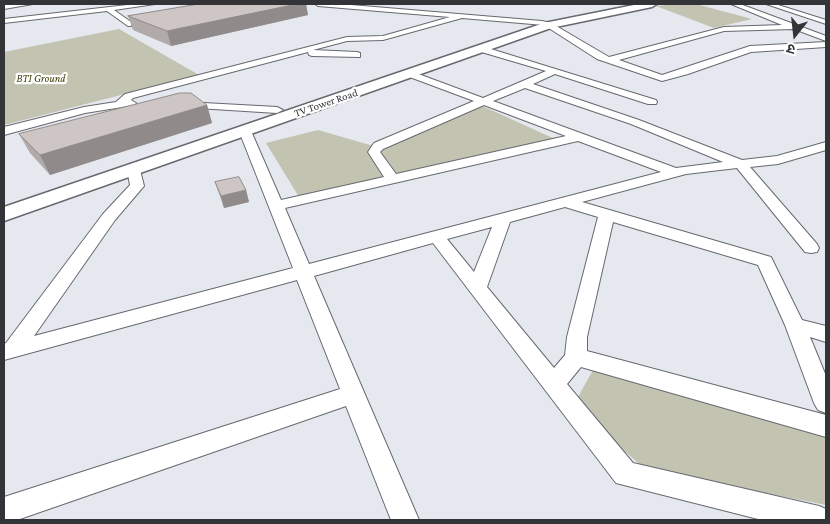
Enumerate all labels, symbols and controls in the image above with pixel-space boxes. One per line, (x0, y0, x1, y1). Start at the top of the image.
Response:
north arrow (770, 10, 820, 60)
text: उ (785, 41, 797, 58)
park label: BTI Ground (17, 72, 65, 86)
street label: TV Tower Road (292, 86, 360, 120)

